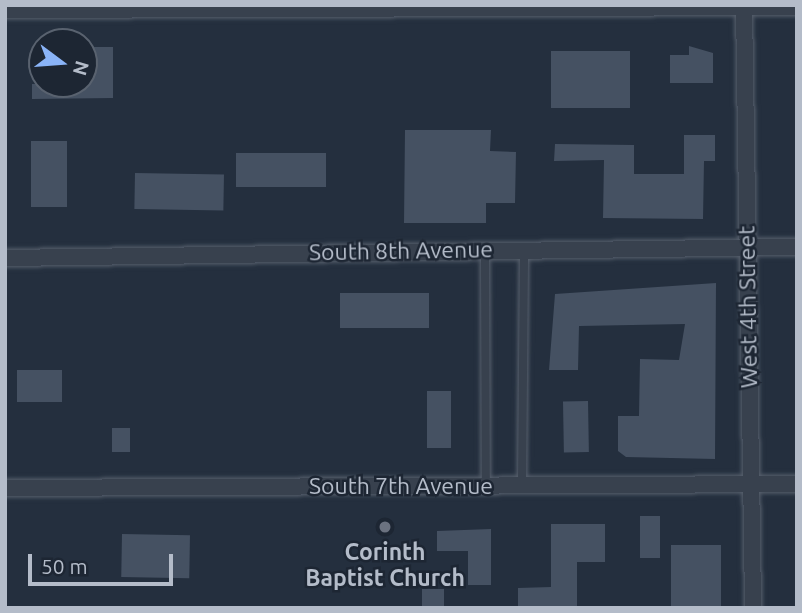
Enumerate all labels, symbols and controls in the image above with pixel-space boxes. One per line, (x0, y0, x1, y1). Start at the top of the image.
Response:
north arrow (28, 28, 98, 98)
text: N (69, 58, 94, 78)
street label: West 4th Street (733, 226, 763, 388)
street label: South 8th Avenue (309, 236, 493, 266)
street label: South 7th Avenue (309, 472, 493, 500)
marker: Corinth Baptist Church (377, 519, 393, 535)
place label: Corinth Baptist Church (305, 538, 465, 592)
scale bar (32, 540, 177, 584)
text: 50 m (41, 554, 88, 578)

